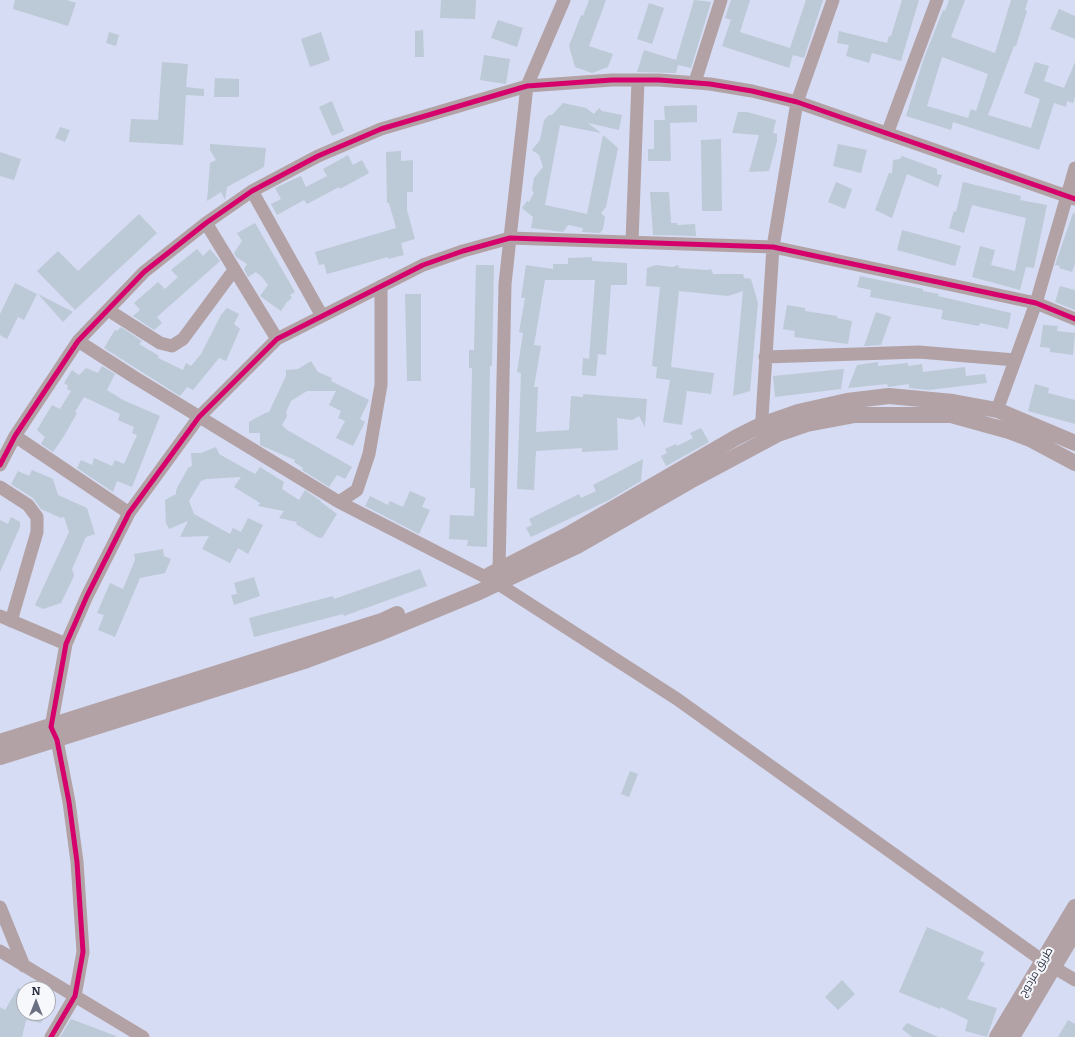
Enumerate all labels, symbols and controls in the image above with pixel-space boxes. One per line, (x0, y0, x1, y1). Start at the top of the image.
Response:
street label: طريق مزدوج (1016, 945, 1056, 999)
north arrow (16, 981, 56, 1021)
text: N (31, 982, 41, 998)

